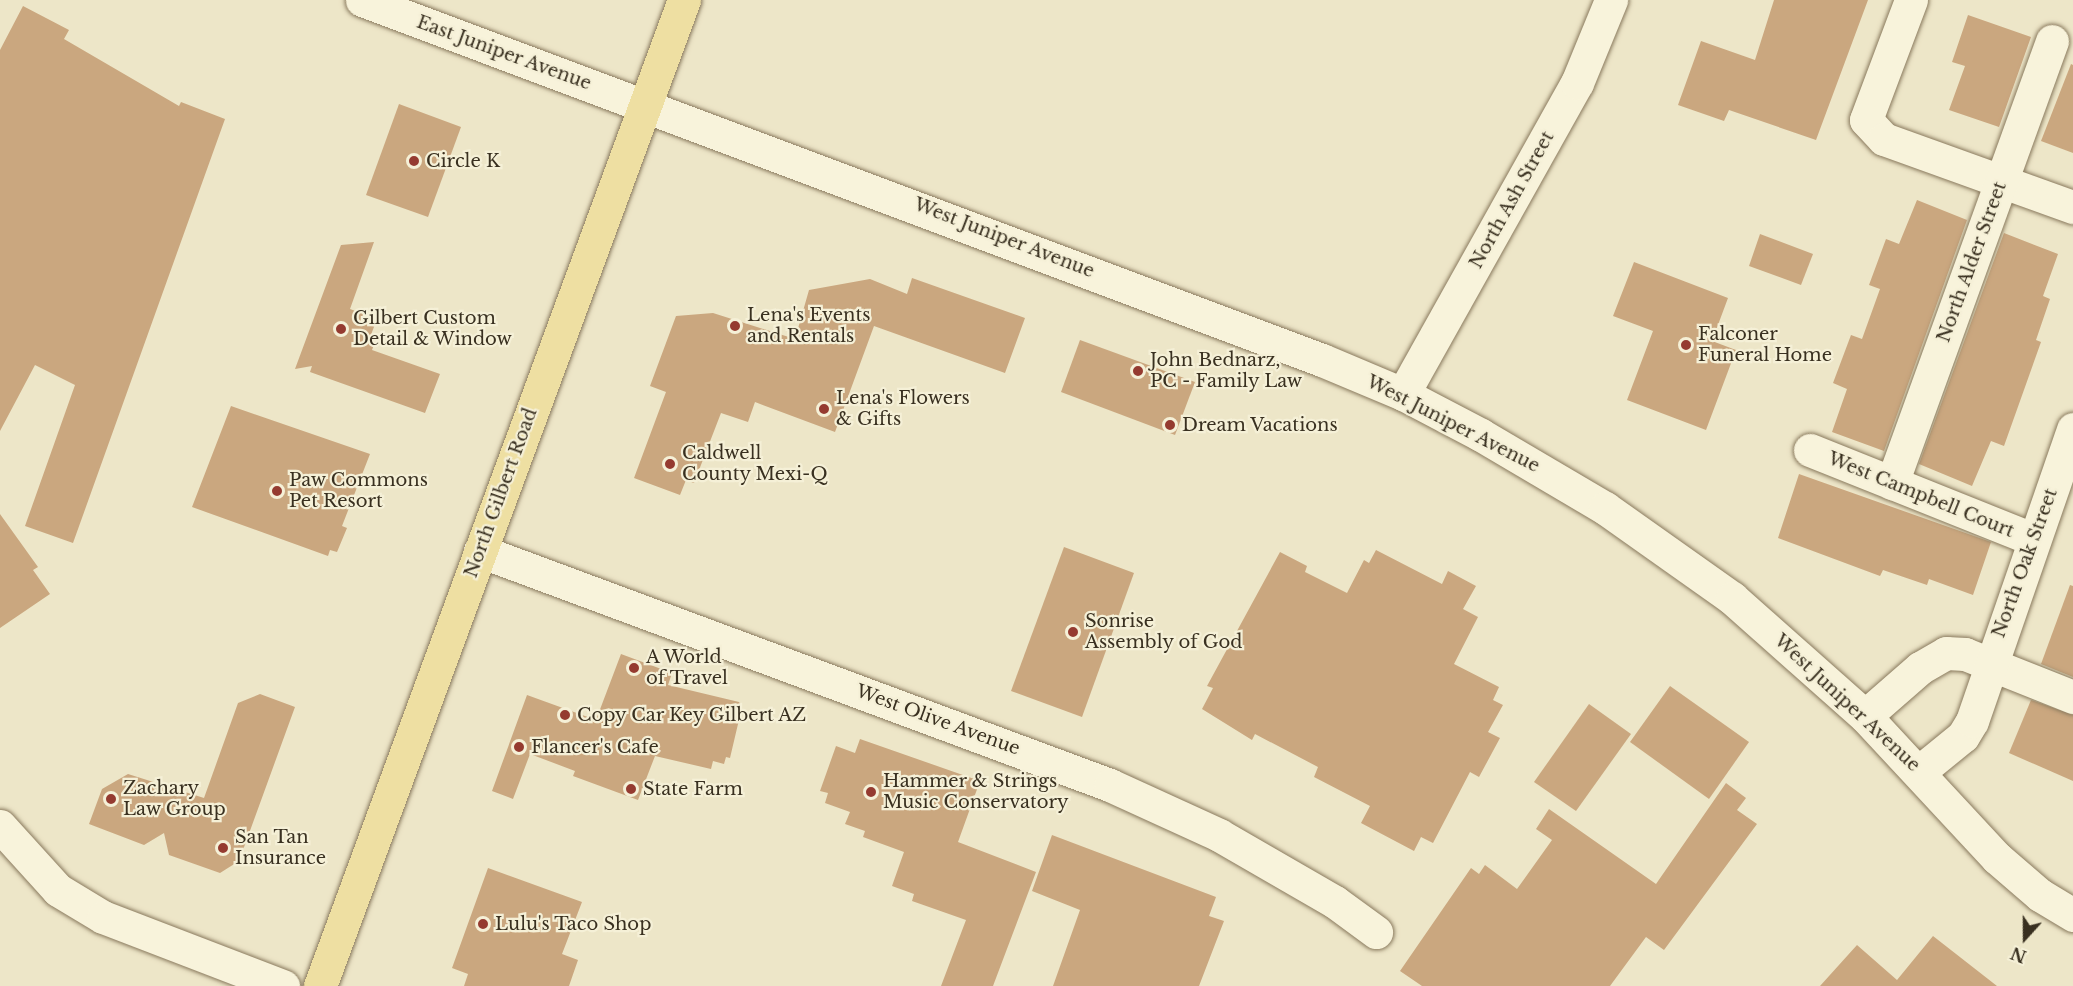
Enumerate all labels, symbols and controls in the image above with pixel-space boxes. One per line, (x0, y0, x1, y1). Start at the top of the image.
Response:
street label: East Juniper Avenue (413, 11, 595, 95)
street label: North Ash Street (1465, 127, 1559, 273)
place label: Circle K (426, 150, 500, 172)
marker: Circle K (407, 154, 421, 168)
street label: North Alder Street (1933, 178, 2011, 346)
street label: West Juniper Avenue (910, 193, 1098, 283)
place label: Lena's Events and Rentals (747, 305, 870, 348)
place label: Gilbert Custom Detail & Window (353, 308, 513, 350)
marker: Lena's Events and Rentals (728, 319, 742, 333)
marker: Gilbert Custom Detail & Window (334, 322, 348, 336)
place label: Falconer Funeral Home (1698, 324, 1832, 366)
marker: Falconer Funeral Home (1679, 338, 1693, 352)
place label: John Bednarz, PC - Family Law (1150, 350, 1303, 392)
marker: John Bednarz, PC - Family Law (1131, 364, 1145, 378)
street label: West Juniper Avenue (1362, 371, 1544, 477)
place label: Lena's Flowers & Gifts (836, 388, 970, 430)
marker: Lena's Flowers & Gifts (817, 402, 831, 416)
street label: North Gilbert Road (460, 405, 542, 581)
place label: Dream Vacations (1182, 414, 1338, 436)
marker: Dream Vacations (1163, 418, 1177, 432)
place label: Caldwell County Mexi-Q (682, 443, 828, 486)
street label: West Campbell Court (1825, 448, 2017, 542)
marker: Caldwell County Mexi-Q (663, 457, 677, 471)
place label: Paw Commons Pet Resort (289, 470, 428, 512)
marker: Paw Commons Pet Resort (270, 484, 284, 498)
street label: North Oak Street (1988, 485, 2062, 641)
place label: Sonrise Assembly of God (1085, 611, 1243, 654)
marker: Sonrise Assembly of God (1066, 625, 1080, 639)
street label: West Juniper Avenue (1769, 629, 1925, 777)
place label: A World of Travel (646, 647, 728, 690)
marker: A World of Travel (627, 661, 641, 675)
street label: West Olive Avenue (853, 680, 1023, 760)
place label: Copy Car Key Gilbert AZ (577, 704, 808, 726)
marker: Copy Car Key Gilbert AZ (558, 708, 572, 722)
place label: Flancer's Cafe (531, 736, 659, 758)
marker: Flancer's Cafe (512, 740, 526, 754)
place label: Hammer & Strings Music Conservatory (883, 771, 1069, 814)
place label: Zachary Law Group (123, 778, 226, 820)
place label: State Farm (643, 778, 743, 800)
marker: State Farm (624, 782, 638, 796)
marker: Hammer & Strings Music Conservatory (864, 785, 878, 799)
marker: Zachary Law Group (104, 792, 118, 806)
place label: San Tan Insurance (235, 827, 326, 870)
marker: San Tan Insurance (216, 841, 230, 855)
north arrow (1995, 908, 2055, 968)
place label: Lulu's Taco Shop (495, 913, 652, 935)
marker: Lulu's Taco Shop (476, 917, 490, 931)
text: N (2008, 943, 2029, 967)

